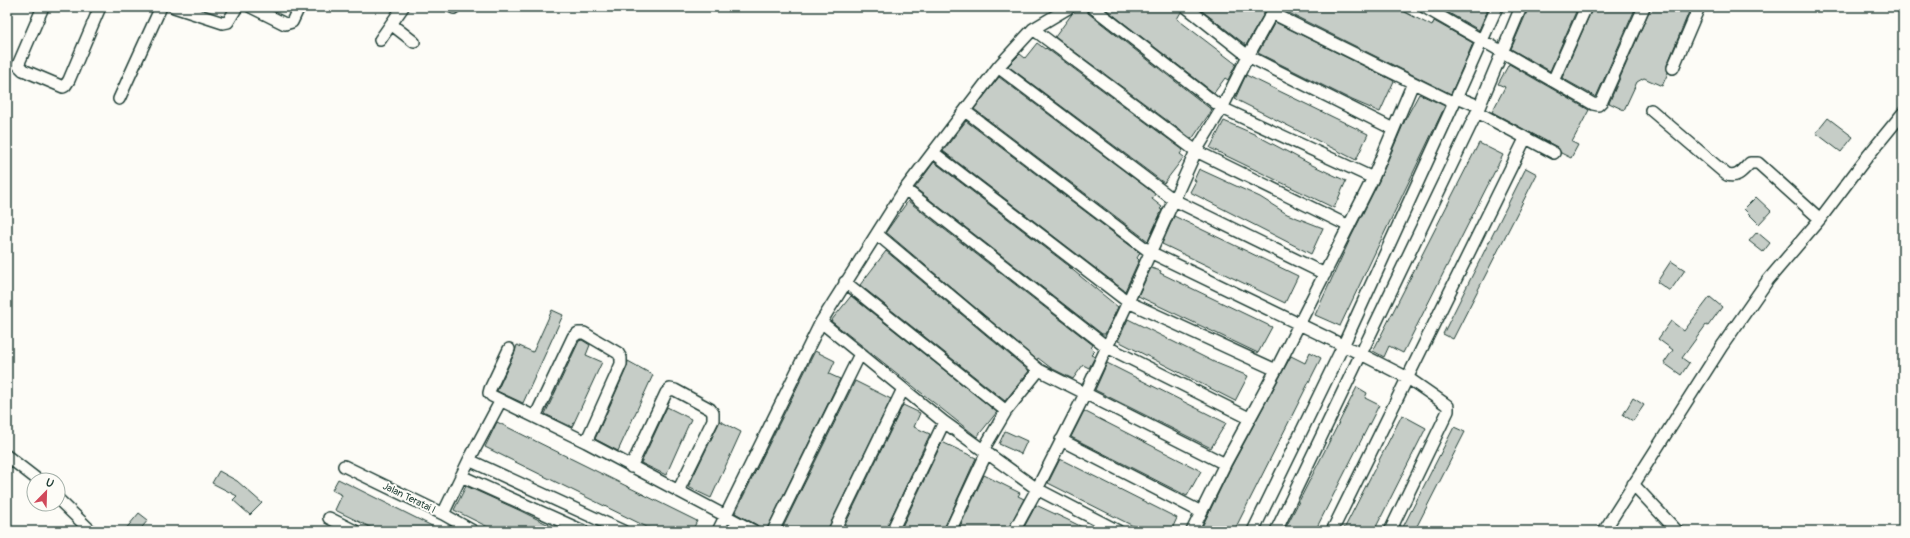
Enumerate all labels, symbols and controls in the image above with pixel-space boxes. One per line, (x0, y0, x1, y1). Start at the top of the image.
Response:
north arrow (26, 472, 66, 512)
text: U (44, 476, 56, 491)
street label: Jalan Teratai I (381, 480, 437, 516)

